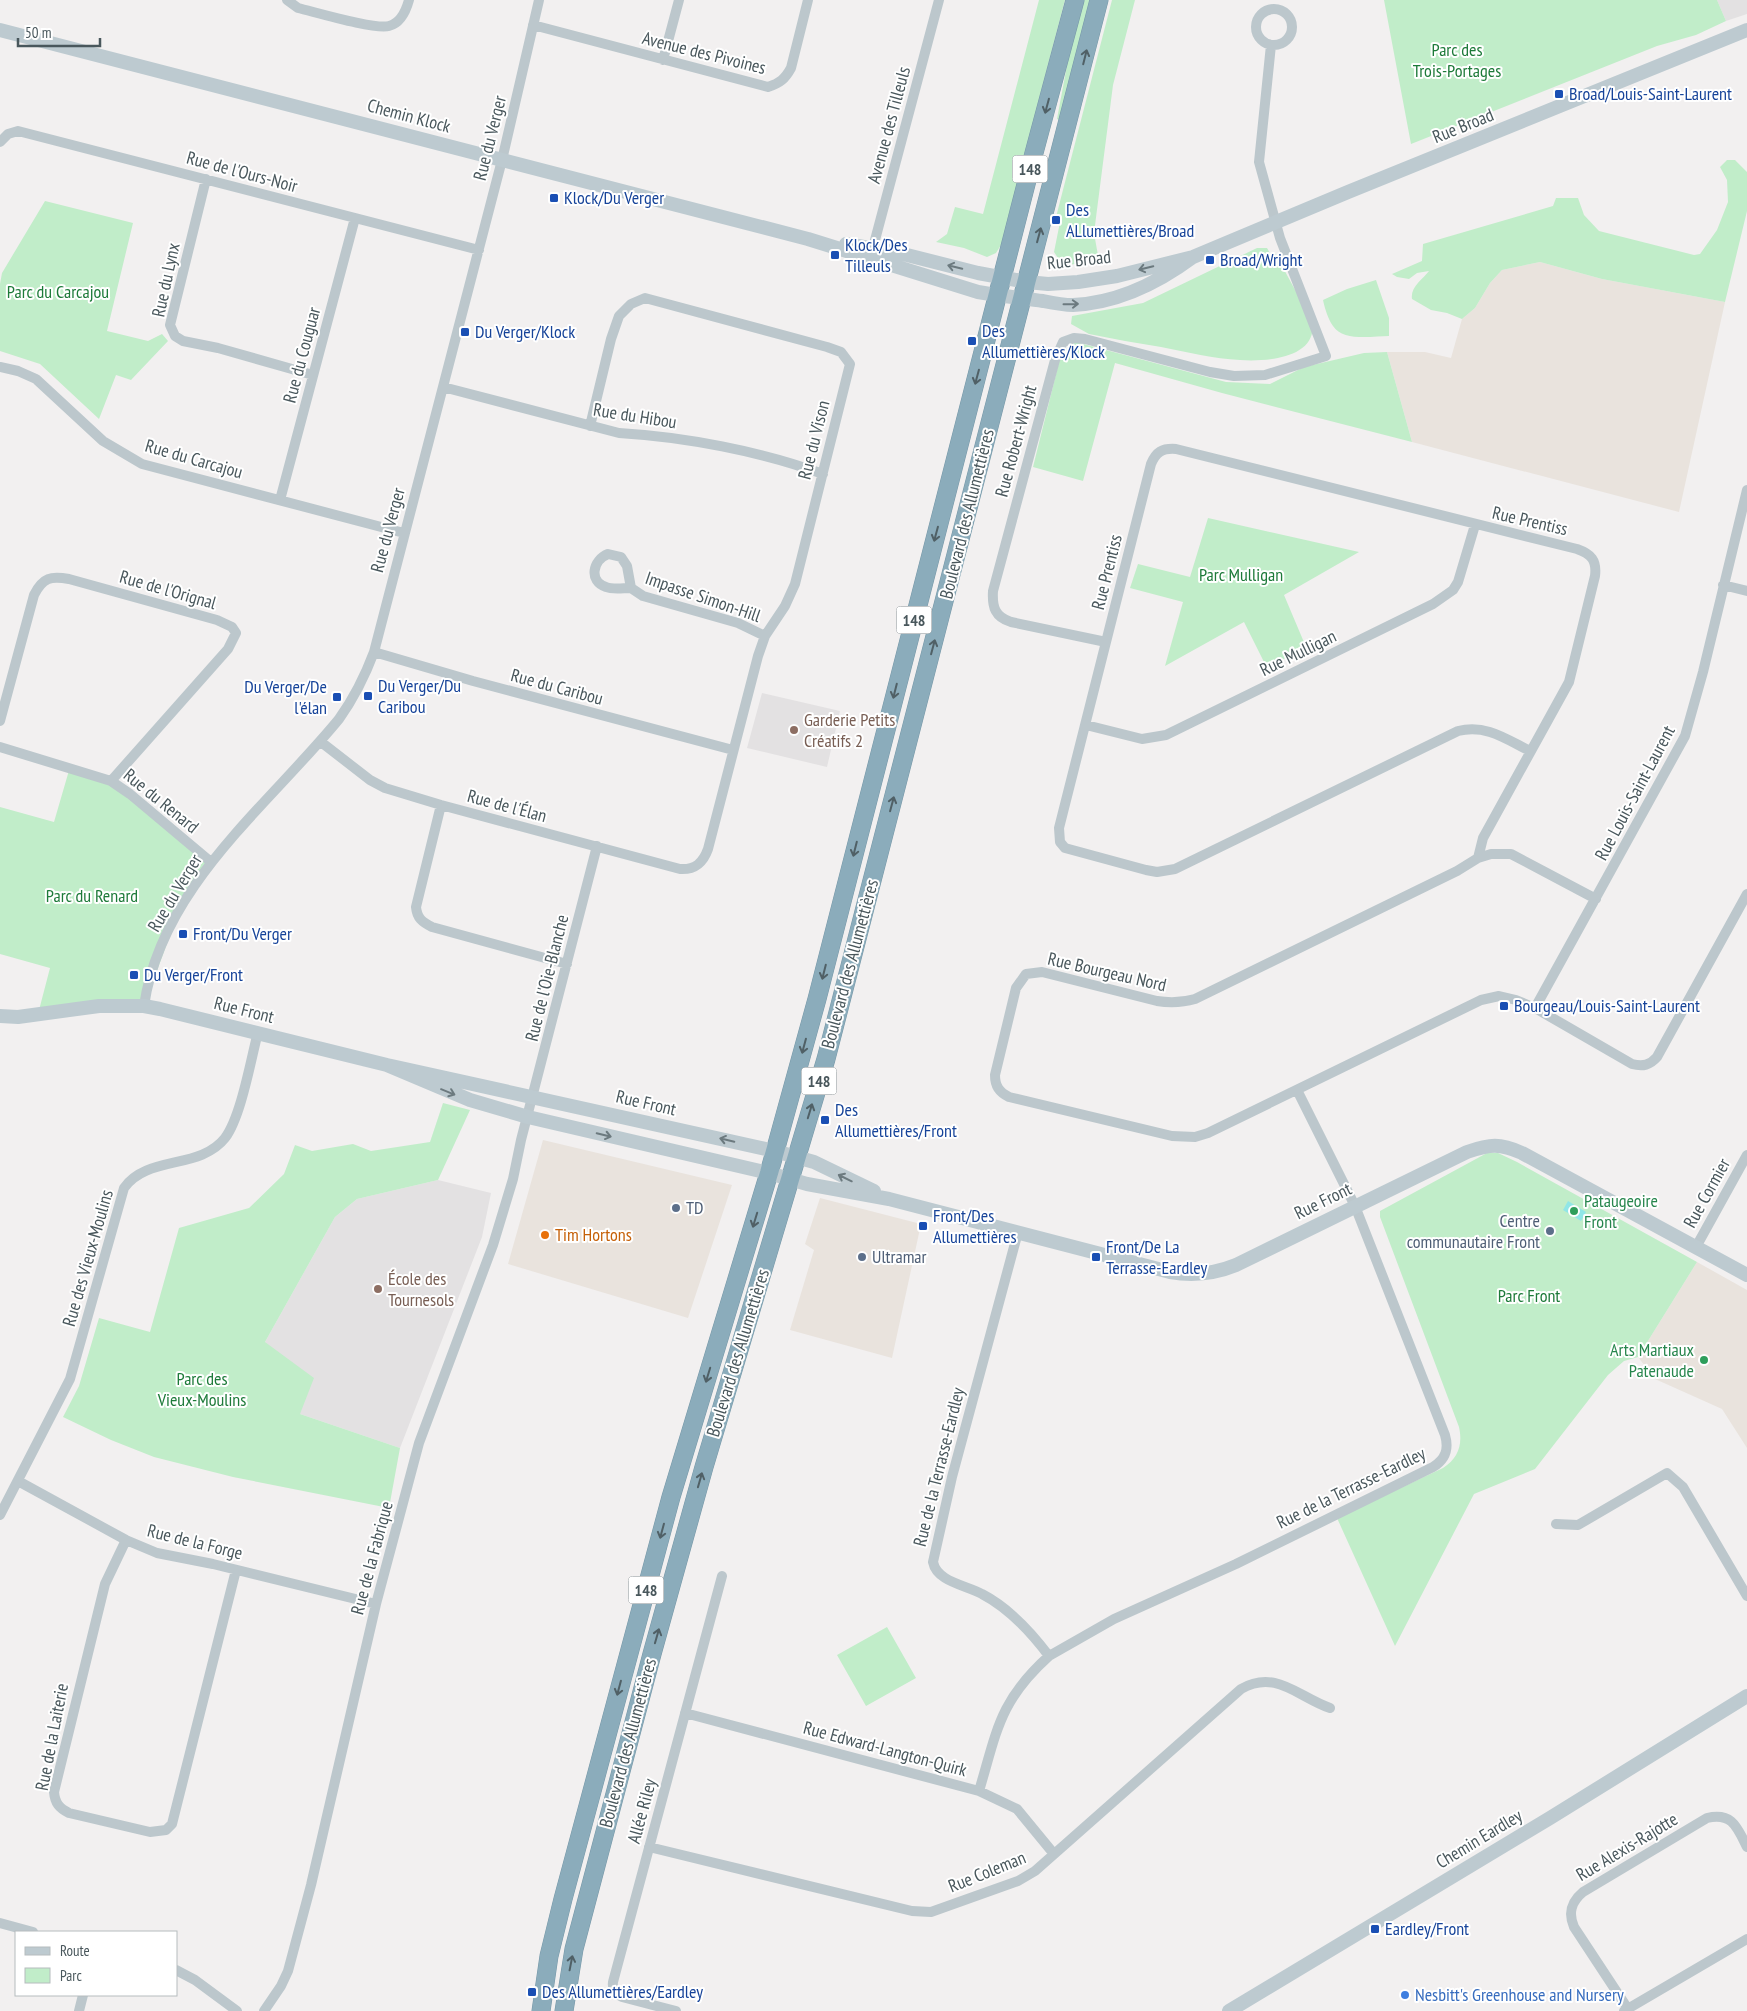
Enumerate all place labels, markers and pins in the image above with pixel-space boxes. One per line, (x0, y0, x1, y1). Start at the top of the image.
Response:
place label: Broad/Louis-Saint-Laurent (1569, 82, 1732, 105)
marker: Broad/Louis-Saint-Laurent (1553, 88, 1565, 100)
place label: Klock/Du Verger (564, 186, 664, 209)
marker: Klock/Du Verger (548, 192, 560, 204)
place label: Des ALlumettières/Broad (1066, 198, 1194, 242)
marker: Des ALlumettières/Broad (1050, 214, 1062, 226)
place label: Klock/Des Tilleuls (845, 233, 908, 277)
place label: Broad/Wright (1220, 248, 1303, 271)
marker: Klock/Des Tilleuls (829, 249, 841, 261)
marker: Broad/Wright (1204, 254, 1216, 266)
place label: Des Allumettières/Klock (982, 319, 1105, 363)
place label: Du Verger/Klock (475, 320, 575, 343)
marker: Du Verger/Klock (459, 326, 471, 338)
marker: Des Allumettières/Klock (966, 335, 978, 347)
place label: Du Verger/Du Caribou (378, 674, 461, 718)
place label: Du Verger/De l'élan (244, 675, 327, 719)
marker: Du Verger/Du Caribou (362, 690, 374, 702)
marker: Du Verger/De l'élan (331, 691, 343, 703)
place label: Garderie Petits Créatifs 2 (804, 708, 895, 752)
marker: Garderie Petits Créatifs 2 (788, 724, 800, 736)
place label: Front/Du Verger (193, 922, 292, 945)
marker: Front/Du Verger (177, 928, 189, 940)
place label: Du Verger/Front (144, 963, 243, 986)
marker: Du Verger/Front (128, 969, 140, 981)
place label: Bourgeau/Louis-Saint-Laurent (1514, 994, 1700, 1017)
marker: Bourgeau/Louis-Saint-Laurent (1498, 1000, 1510, 1012)
place label: Des Allumettières/Front (835, 1098, 957, 1142)
marker: Des Allumettières/Front (819, 1114, 831, 1126)
place label: Pataugeoire Front (1584, 1189, 1658, 1233)
place label: TD (686, 1196, 704, 1219)
marker: TD (670, 1202, 682, 1214)
place label: Front/Des Allumettières (933, 1204, 1017, 1248)
marker: Pataugeoire Front (1568, 1205, 1580, 1217)
place label: Centre communautaire Front (1407, 1209, 1540, 1253)
marker: Front/Des Allumettières (917, 1220, 929, 1232)
place label: Tim Hortons (555, 1223, 632, 1246)
marker: Centre communautaire Front (1544, 1225, 1556, 1237)
marker: Tim Hortons (539, 1229, 551, 1241)
place label: Front/De La Terrasse-Eardley (1106, 1235, 1207, 1279)
place label: Ultramar (872, 1245, 927, 1268)
marker: Ultramar (856, 1251, 868, 1263)
marker: Front/De La Terrasse-Eardley (1090, 1251, 1102, 1263)
place label: École des Tournesols (388, 1267, 454, 1311)
marker: École des Tournesols (372, 1283, 384, 1295)
place label: Arts Martiaux Patenaude (1610, 1338, 1695, 1382)
marker: Arts Martiaux Patenaude (1698, 1354, 1710, 1366)
place label: Eardley/Front (1385, 1917, 1469, 1940)
marker: Eardley/Front (1369, 1923, 1381, 1935)
place label: Des Allumettières/Eardley (542, 1980, 703, 2003)
place label: Nesbitt's Greenhouse and Nursery (1415, 1983, 1624, 2006)
marker: Des Allumettières/Eardley (526, 1986, 538, 1998)
marker: Nesbitt's Greenhouse and Nursery (1399, 1989, 1411, 2001)

